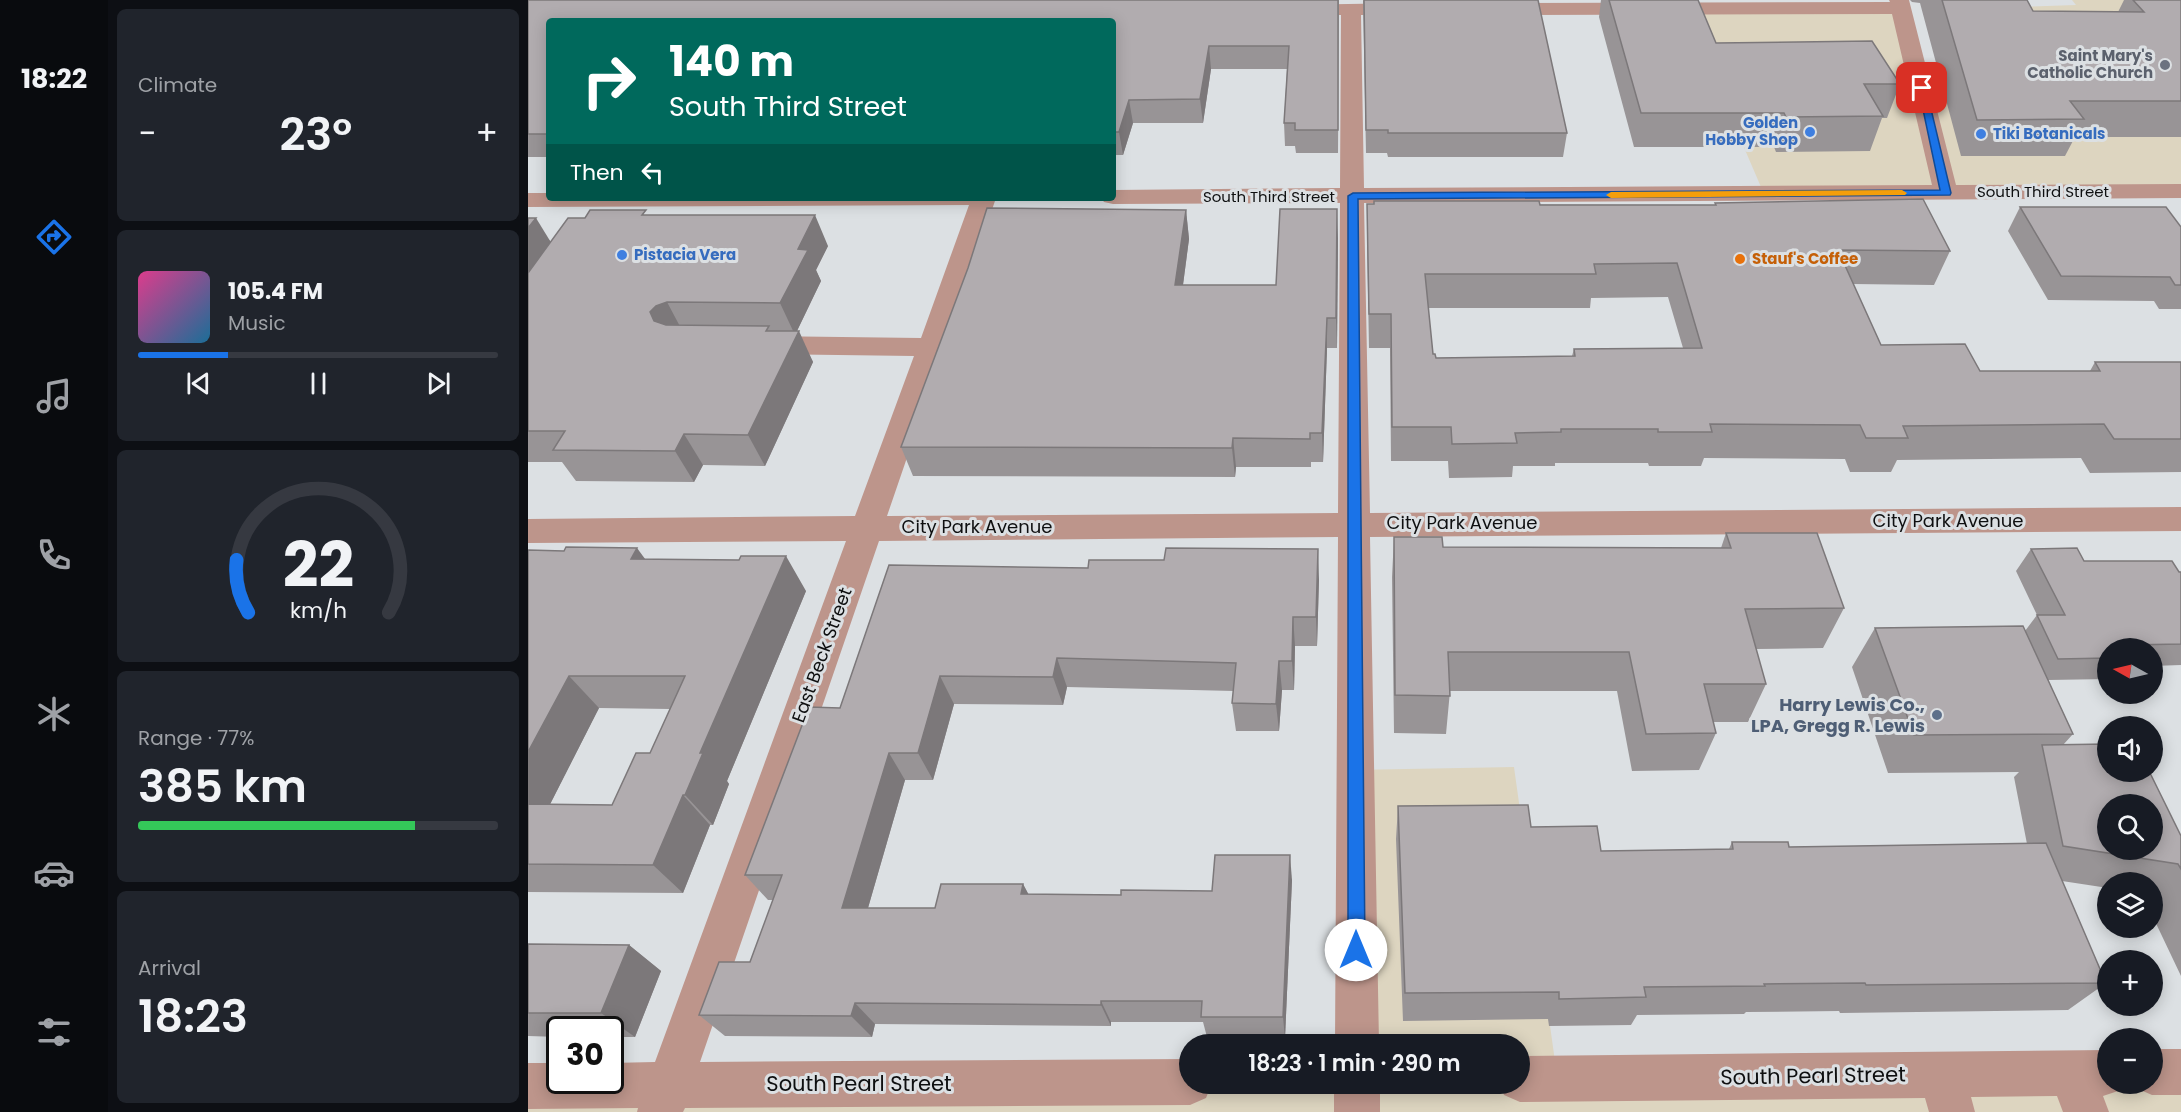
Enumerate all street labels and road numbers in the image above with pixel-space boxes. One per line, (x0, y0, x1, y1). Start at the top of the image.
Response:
street label: South Third Street (1977, 181, 2109, 202)
street label: South Third Street (1203, 186, 1335, 207)
street label: City Park Avenue (1873, 508, 2023, 533)
street label: City Park Avenue (1387, 510, 1537, 535)
street label: City Park Avenue (902, 514, 1052, 539)
street label: East Beck Street (785, 584, 858, 726)
street label: South Pearl Street (1720, 1059, 1906, 1092)
street label: South Pearl Street (766, 1069, 952, 1098)

